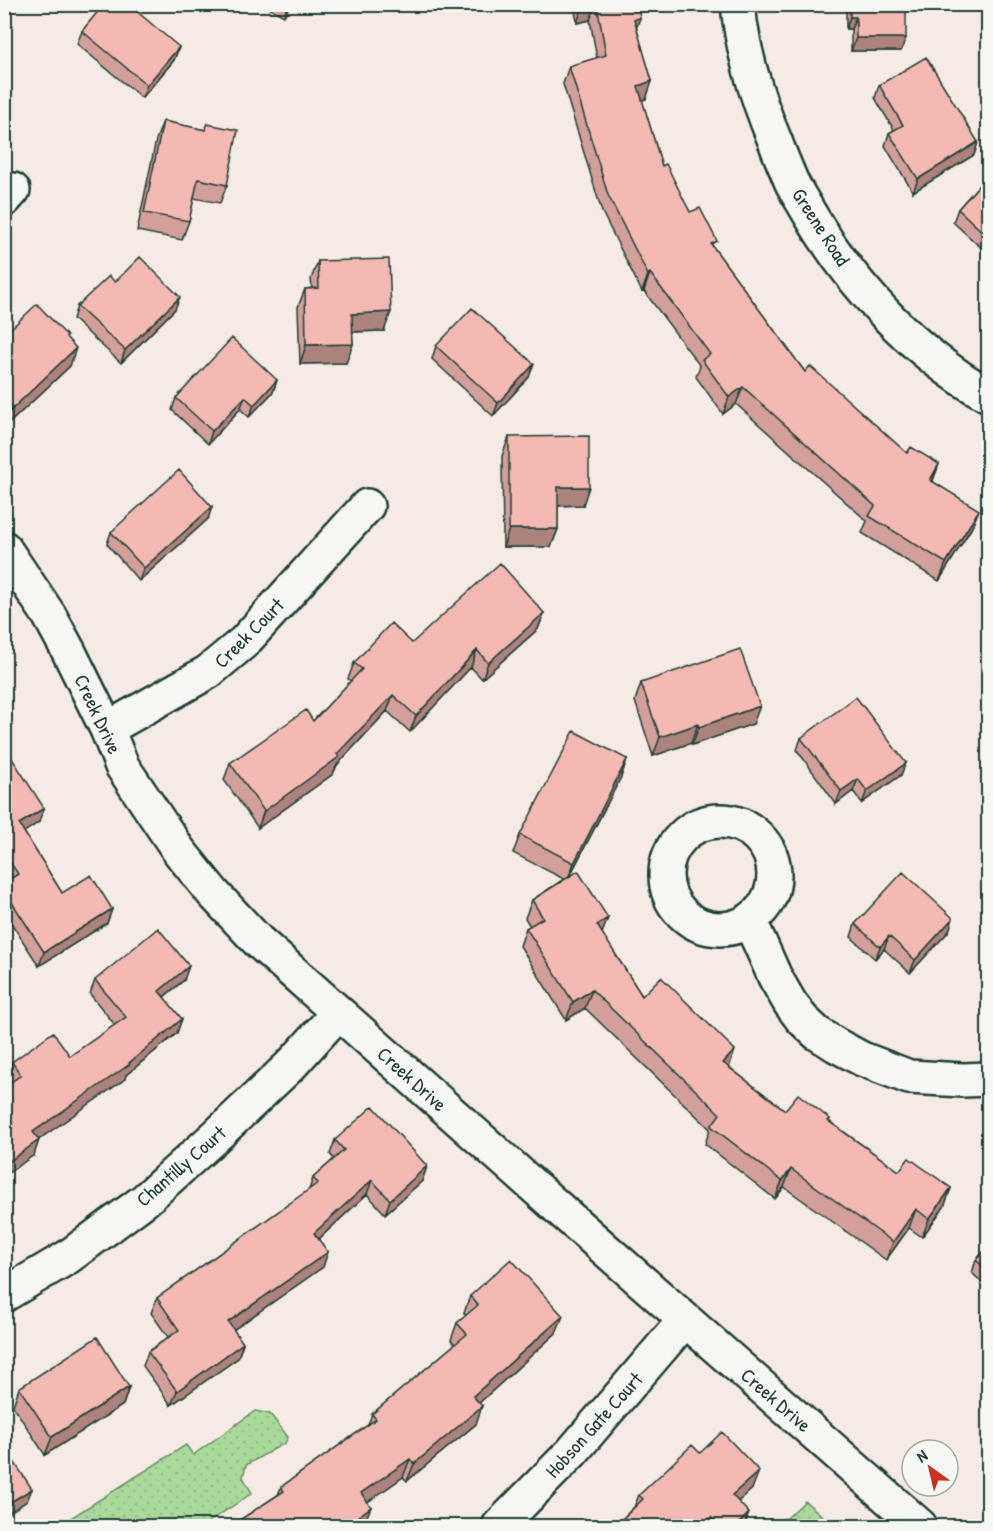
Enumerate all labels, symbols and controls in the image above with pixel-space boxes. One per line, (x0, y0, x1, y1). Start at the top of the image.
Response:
street label: Greene Road (786, 183, 857, 271)
street label: Creek Court (208, 591, 290, 674)
street label: Creek Drive (68, 670, 129, 758)
street label: Creek Drive (372, 1040, 453, 1117)
street label: Chantilly Court (130, 1118, 232, 1212)
street label: Creek Drive (735, 1362, 817, 1438)
street label: Hobson Gate Court (539, 1365, 649, 1483)
north arrow (900, 1438, 960, 1498)
text: N (912, 1444, 932, 1467)

